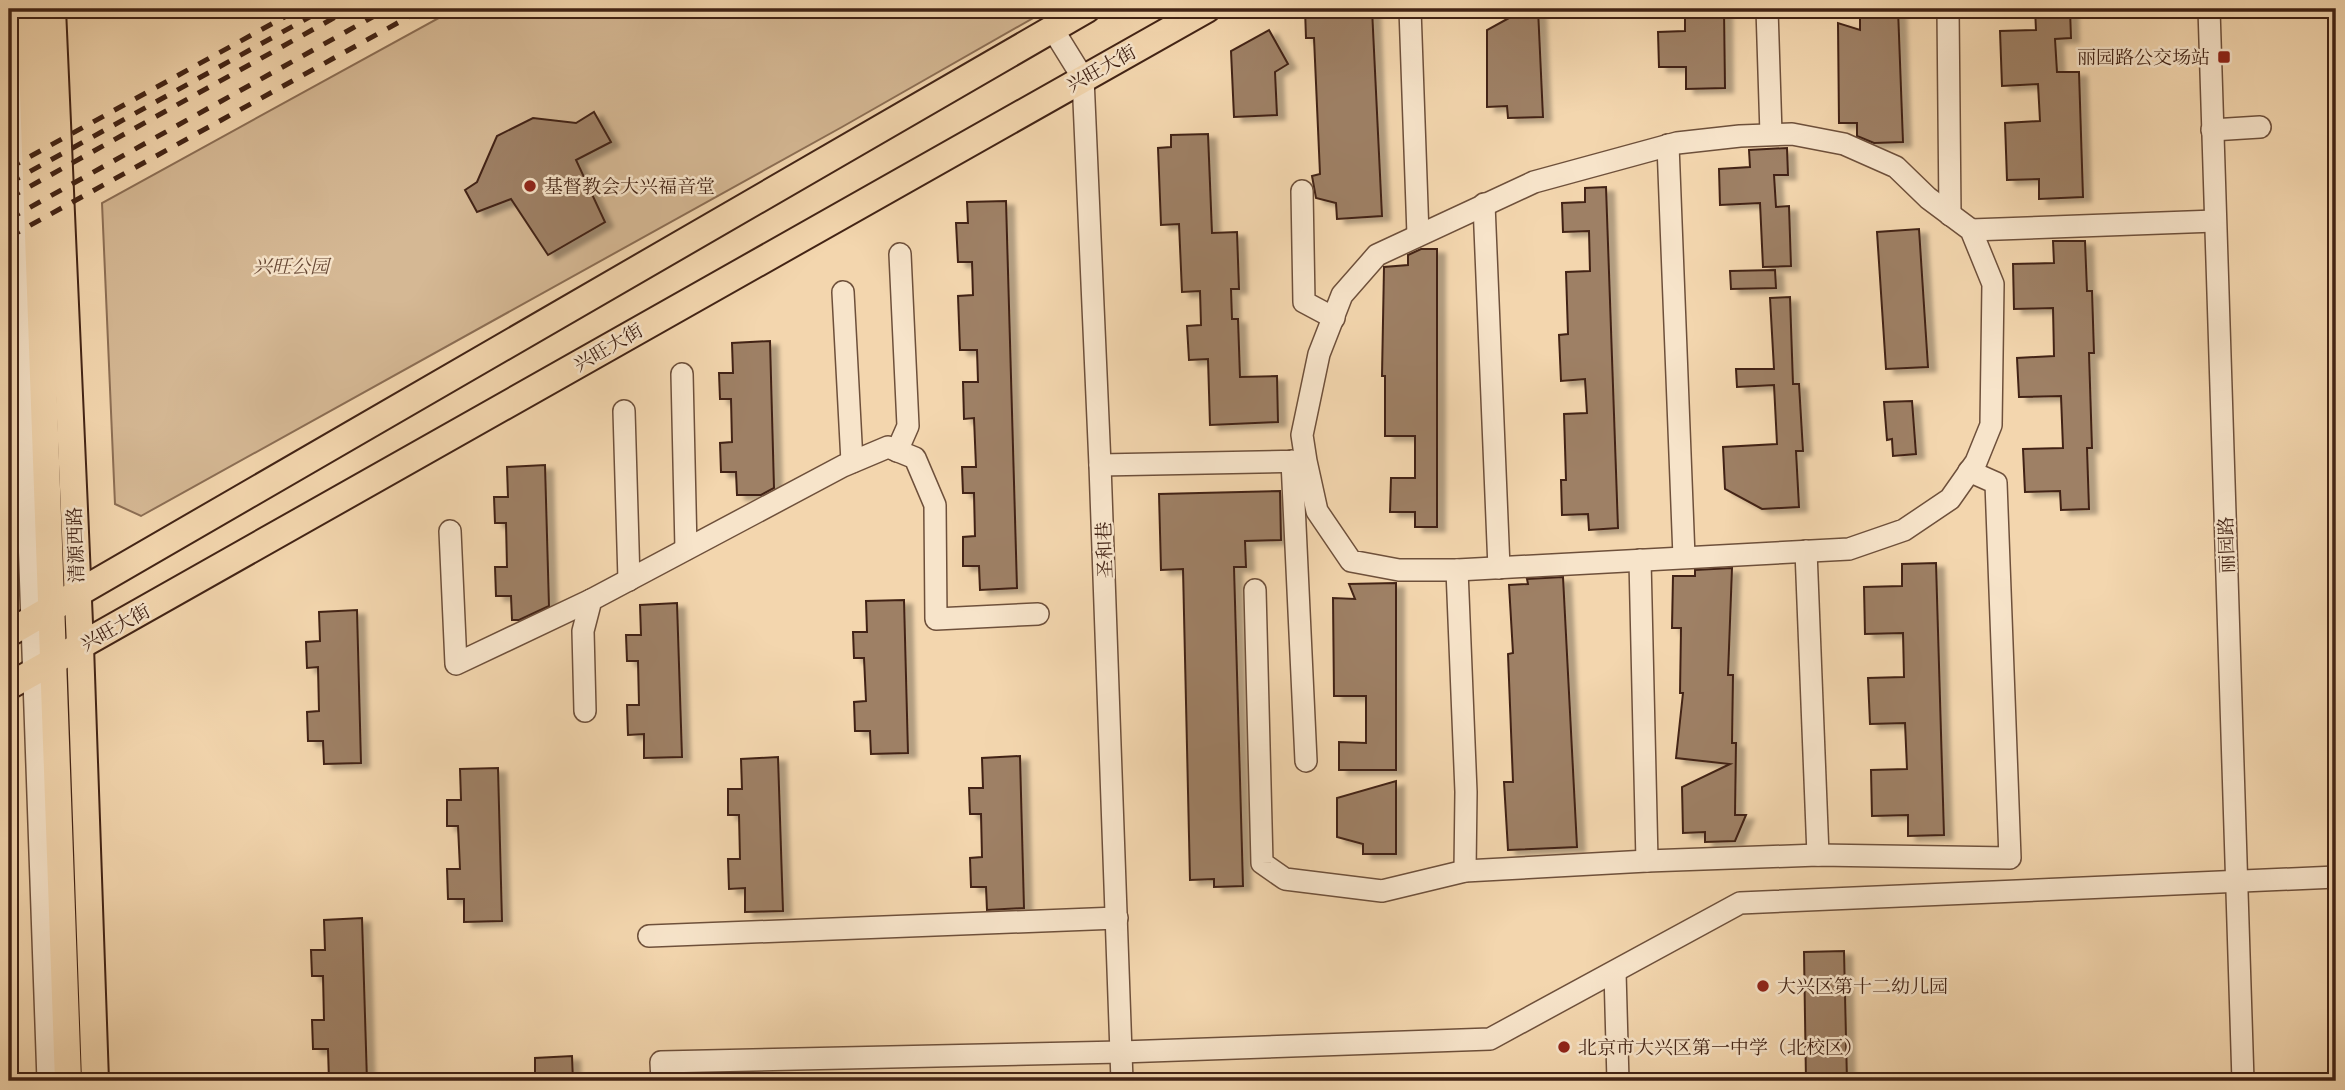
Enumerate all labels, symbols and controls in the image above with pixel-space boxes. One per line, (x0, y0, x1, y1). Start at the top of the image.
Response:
street label: 兴旺大街 (1063, 41, 1141, 99)
place label: 丽园路公交场站 (2077, 47, 2210, 71)
marker: 丽园路公交场站 (2216, 49, 2232, 65)
place label: 基督教会大兴福音堂 (544, 176, 715, 200)
marker: 基督教会大兴福音堂 (522, 178, 538, 194)
park label: 兴旺公园 (253, 256, 332, 280)
street label: 兴旺大街 (570, 319, 648, 378)
street label: 清源西路 (64, 507, 90, 583)
street label: 丽园路 (2215, 516, 2241, 574)
street label: 圣和巷 (1093, 521, 1119, 579)
street label: 兴旺大街 (77, 600, 155, 658)
place label: 大兴区第十二幼儿园 (1777, 976, 1948, 1000)
marker: 大兴区第十二幼儿园 (1755, 978, 1771, 994)
place label: 北京市大兴区第一中学（北校区） (1578, 1037, 1863, 1061)
marker: 北京市大兴区第一中学（北校区） (1556, 1039, 1572, 1055)

